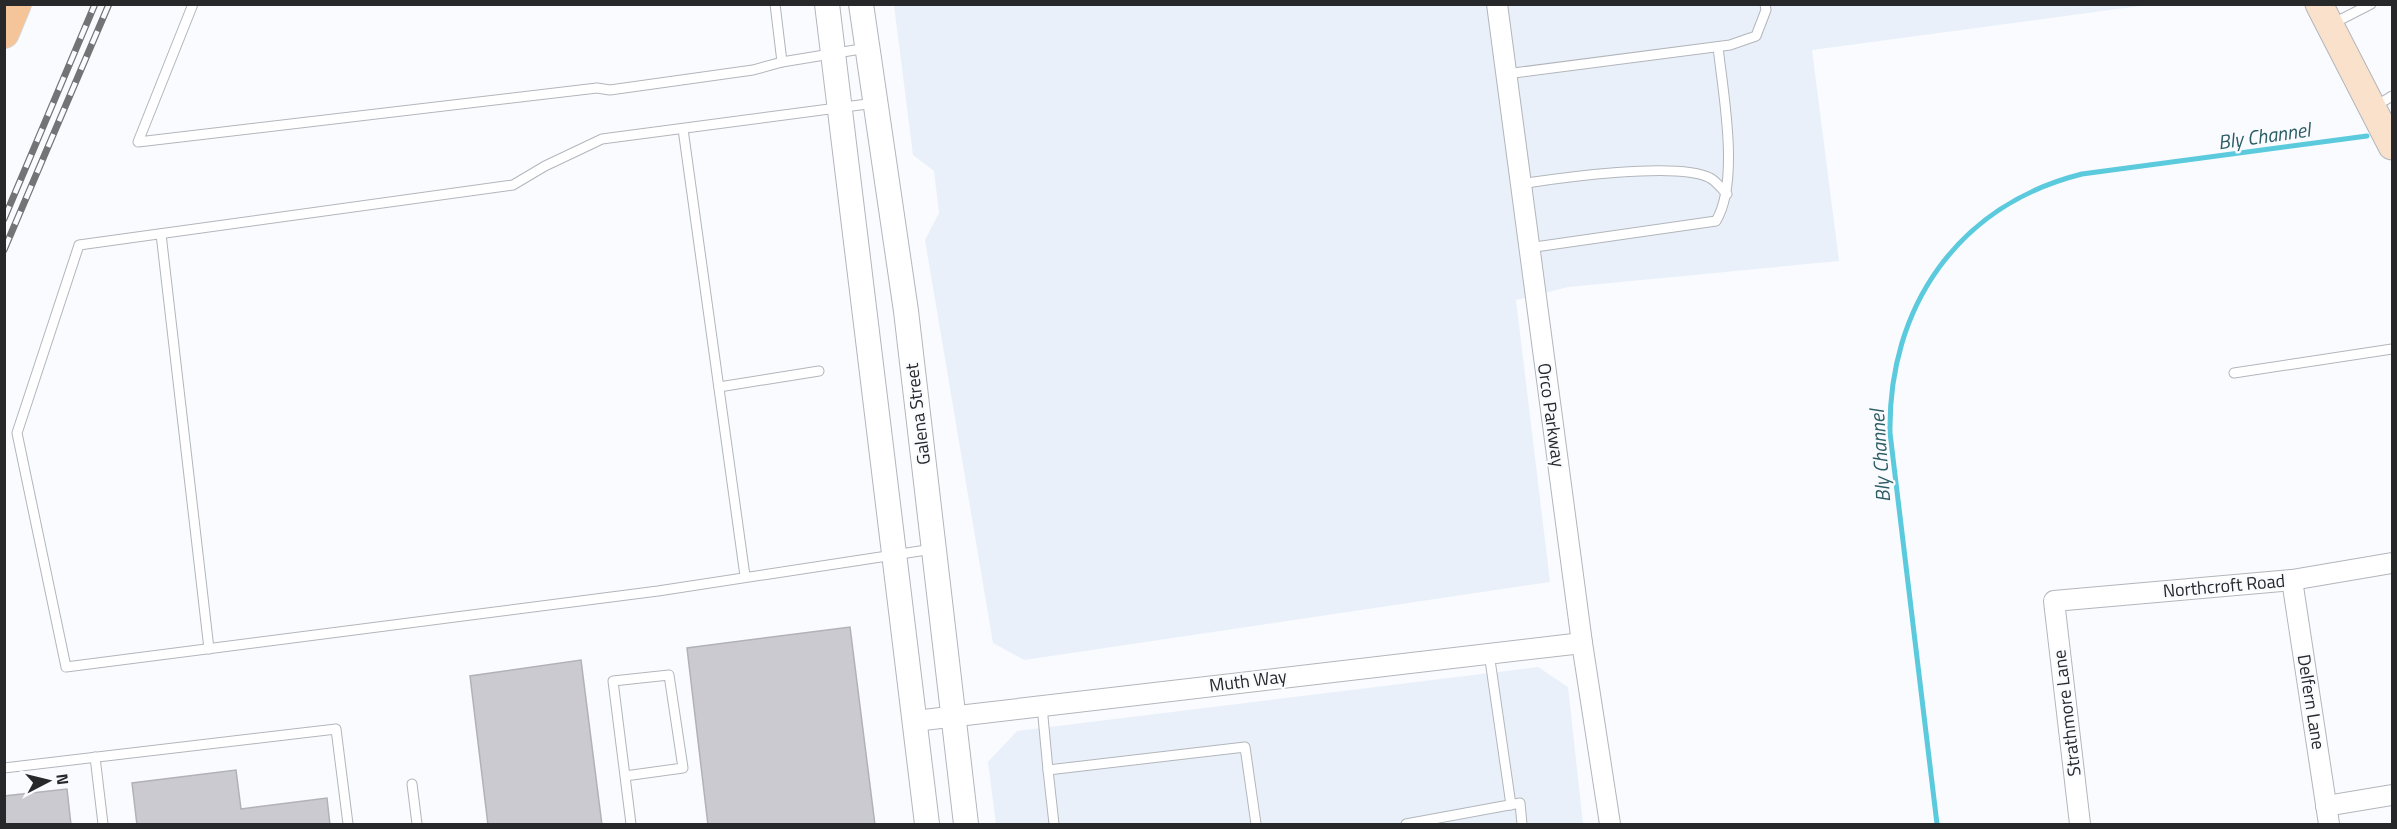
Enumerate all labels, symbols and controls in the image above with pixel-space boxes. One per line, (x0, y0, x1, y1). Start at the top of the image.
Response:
water label: Bly Channel (2216, 113, 2315, 157)
street label: Galena Street (898, 361, 937, 467)
street label: Orco Parkway (1531, 361, 1572, 469)
water label: Bly Channel (1861, 406, 1898, 503)
street label: Northcroft Road (2162, 567, 2286, 604)
street label: Strathmore Lane (2045, 648, 2088, 778)
street label: Delfern Lane (2291, 652, 2332, 751)
street label: Muth Way (1208, 662, 1289, 699)
north arrow (18, 751, 78, 811)
text: N (50, 772, 75, 786)

